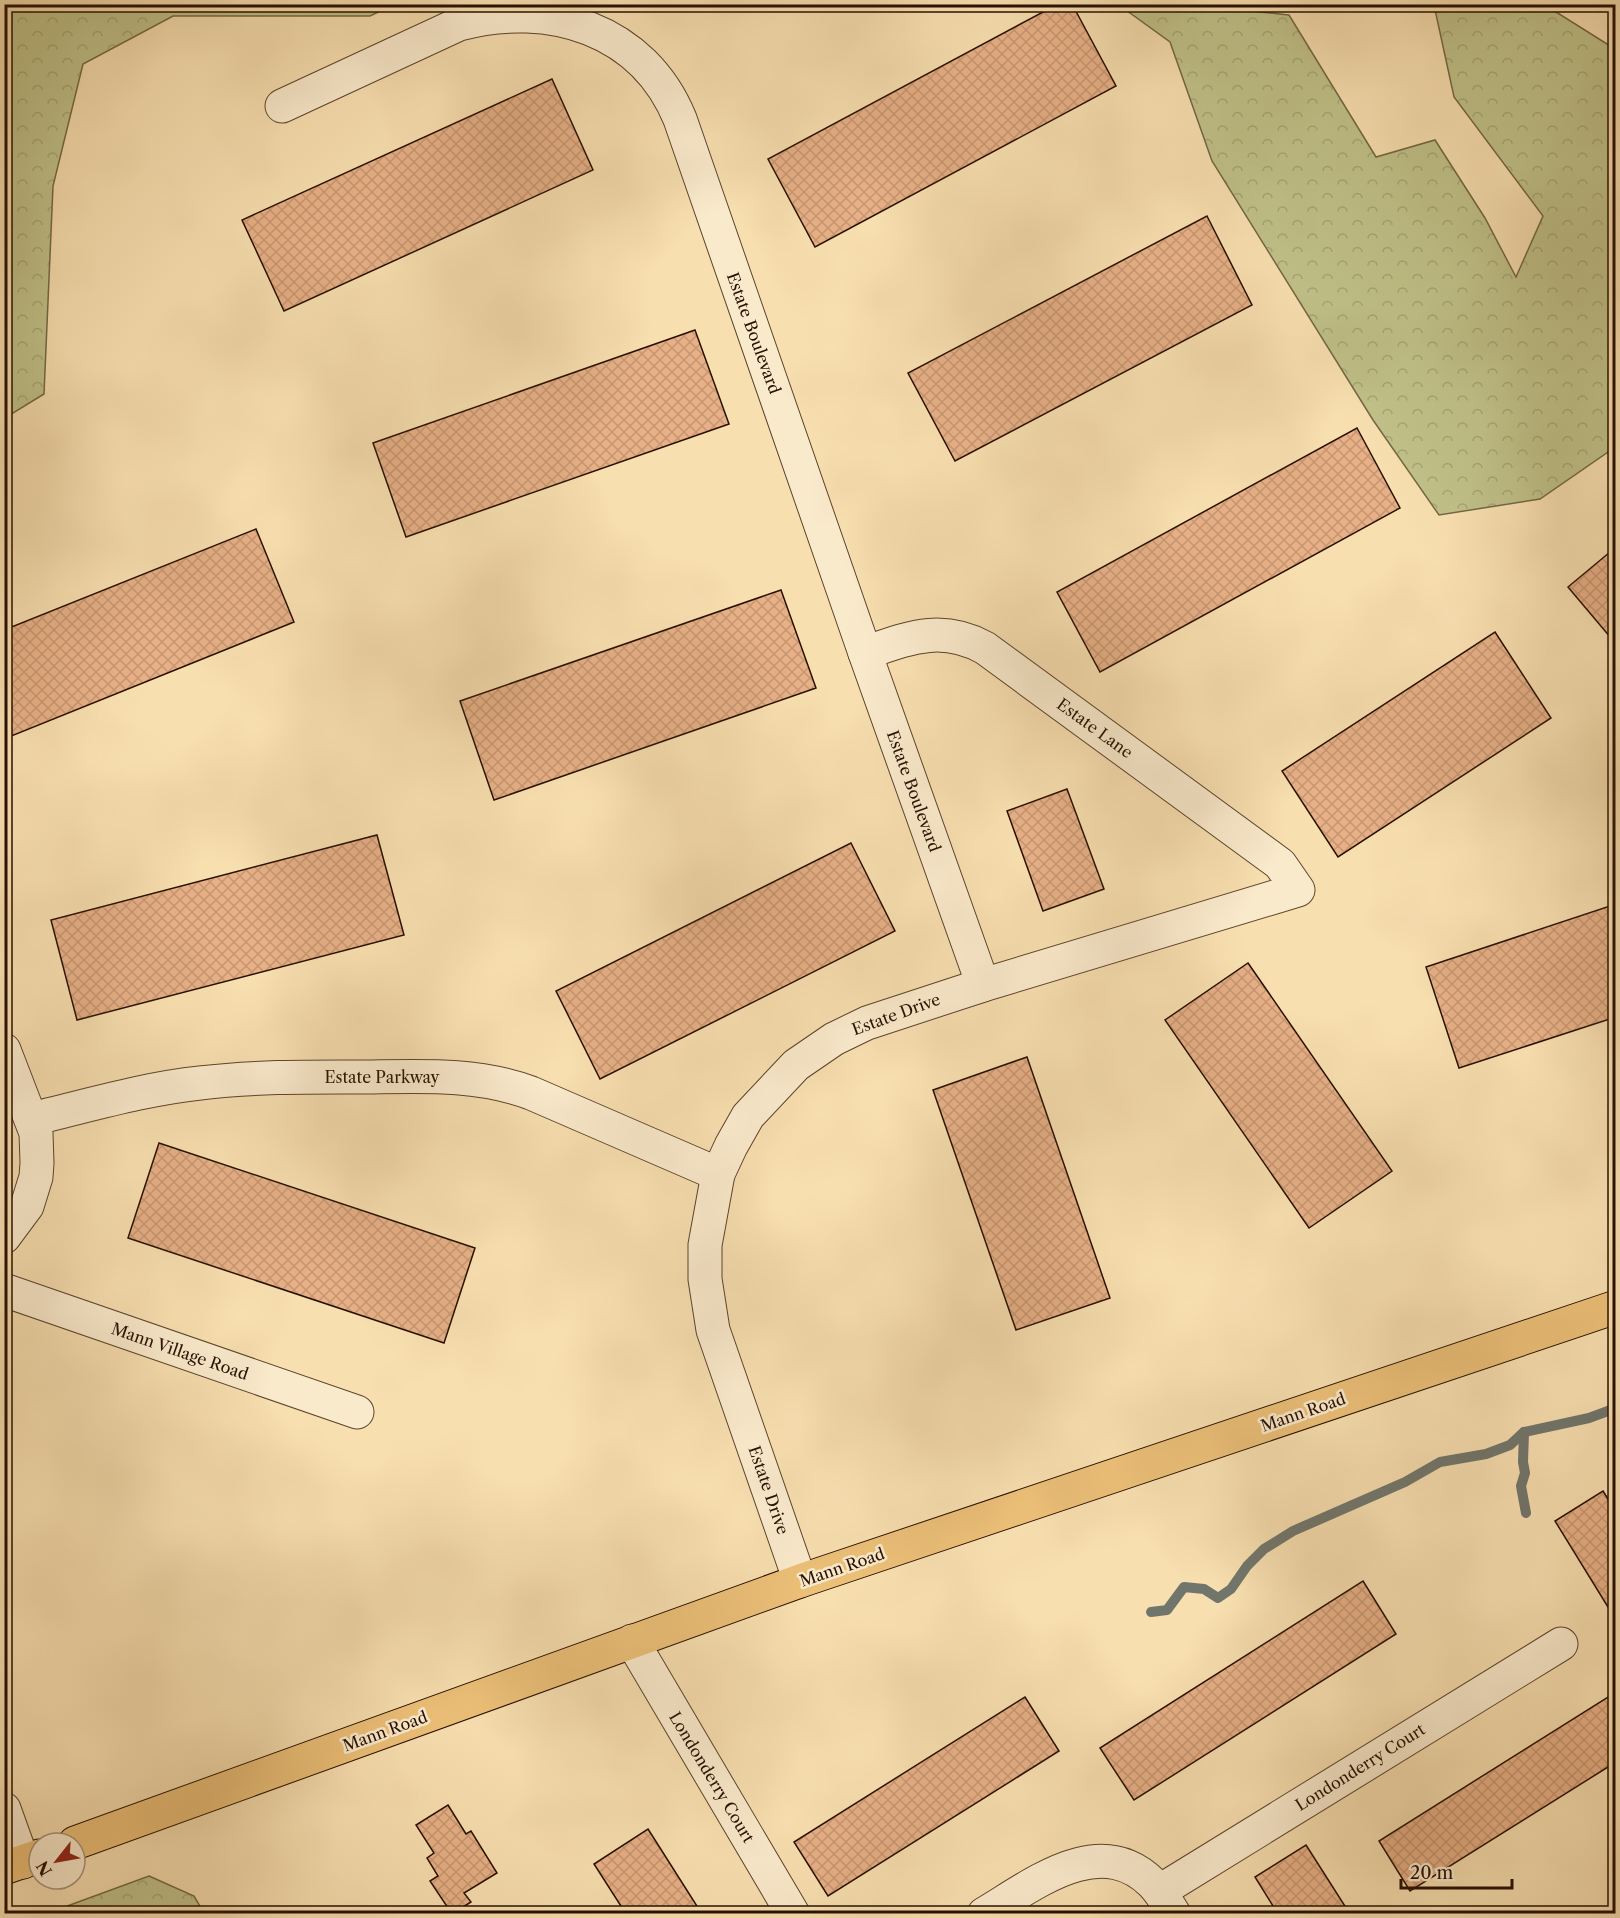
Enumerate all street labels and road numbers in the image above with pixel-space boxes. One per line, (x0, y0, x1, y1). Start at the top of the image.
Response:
street label: Estate Boulevard (723, 269, 785, 397)
street label: Estate Lane (1053, 694, 1137, 762)
street label: Estate Boulevard (883, 727, 945, 855)
street label: Estate Drive (849, 989, 943, 1039)
street label: Estate Parkway (324, 1067, 441, 1087)
street label: Mann Village Road (109, 1318, 251, 1384)
street label: Mann Road (1258, 1388, 1348, 1436)
street label: Estate Drive (744, 1443, 794, 1537)
street label: Mann Road (797, 1543, 887, 1591)
street label: Mann Road (340, 1706, 430, 1756)
street label: Londonderry Court (665, 1708, 759, 1846)
street label: Londonderry Court (1291, 1719, 1429, 1815)

